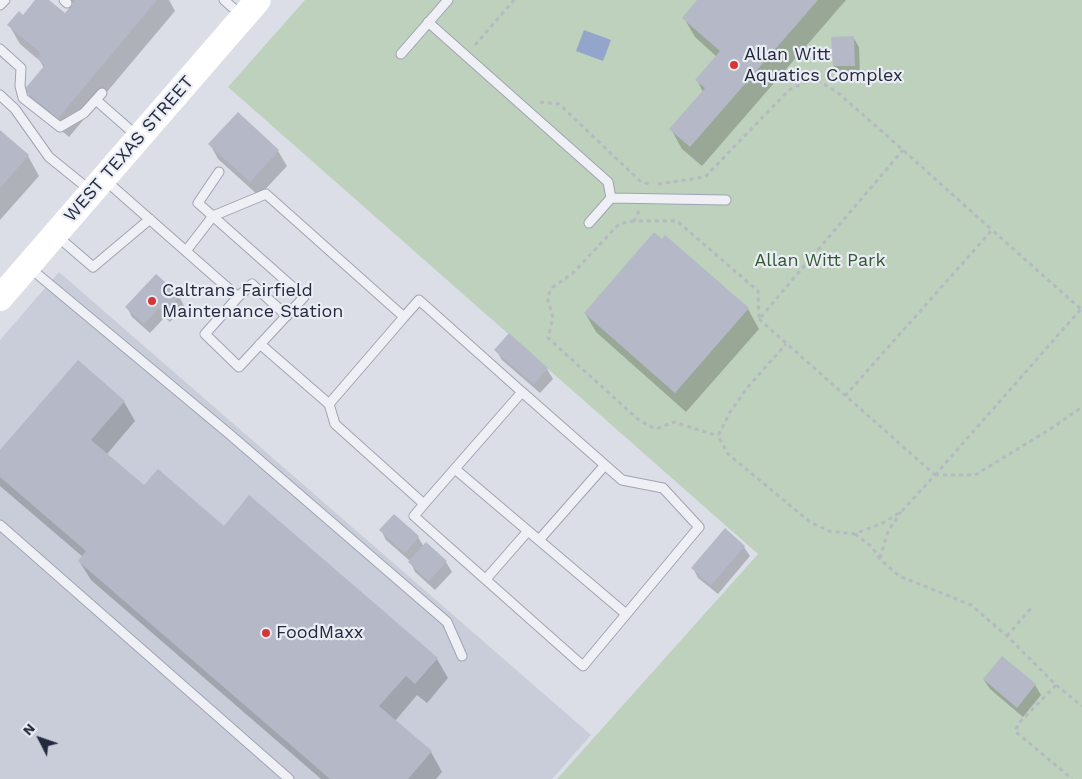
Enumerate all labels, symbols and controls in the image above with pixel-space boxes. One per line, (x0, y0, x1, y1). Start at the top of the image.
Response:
place label: Allan Witt Aquatics Complex (744, 44, 903, 86)
marker: Allan Witt Aquatics Complex (728, 59, 740, 71)
street label: WEST TEXAS STREET (60, 71, 198, 227)
park label: Allan Witt Park (754, 250, 886, 272)
place label: Caltrans Fairfield Maintenance Station (162, 280, 343, 322)
marker: Caltrans Fairfield Maintenance Station (146, 295, 158, 307)
place label: FoodMaxx (276, 622, 363, 644)
marker: FoodMaxx (260, 627, 272, 639)
north arrow (15, 714, 65, 764)
text: N (19, 720, 38, 738)

